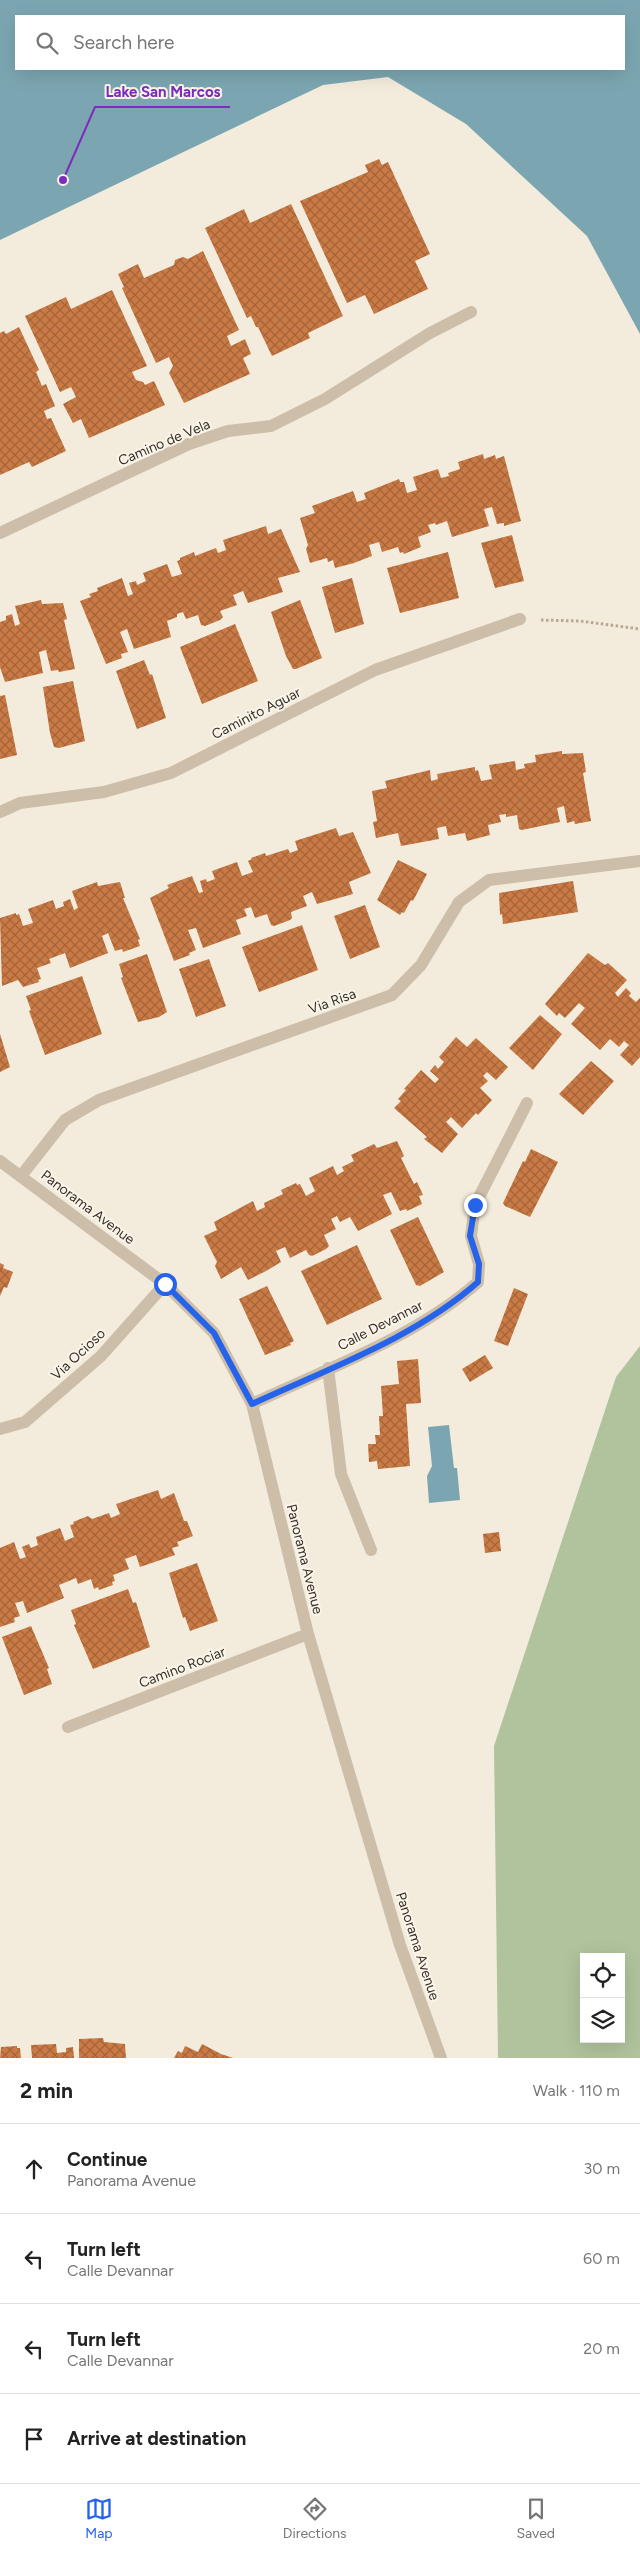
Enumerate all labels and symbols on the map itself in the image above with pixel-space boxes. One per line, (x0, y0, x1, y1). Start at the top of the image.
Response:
callout: Lake San Marcos (95, 77, 230, 107)
text: Lake San Marcos (105, 83, 221, 101)
street label: Camino de Vela (116, 415, 213, 469)
street label: Caminito Aguar (209, 684, 304, 743)
street label: Via Risa (306, 985, 358, 1018)
street label: Panorama Avenue (38, 1167, 138, 1248)
route end (464, 1194, 487, 1217)
route start (154, 1273, 177, 1296)
street label: Calle Devannar (335, 1297, 426, 1354)
street label: Via Ocioso (48, 1325, 109, 1384)
street label: Panorama Avenue (283, 1502, 326, 1616)
street label: Camino Rociar (136, 1643, 228, 1692)
street label: Panorama Avenue (392, 1890, 443, 2003)

